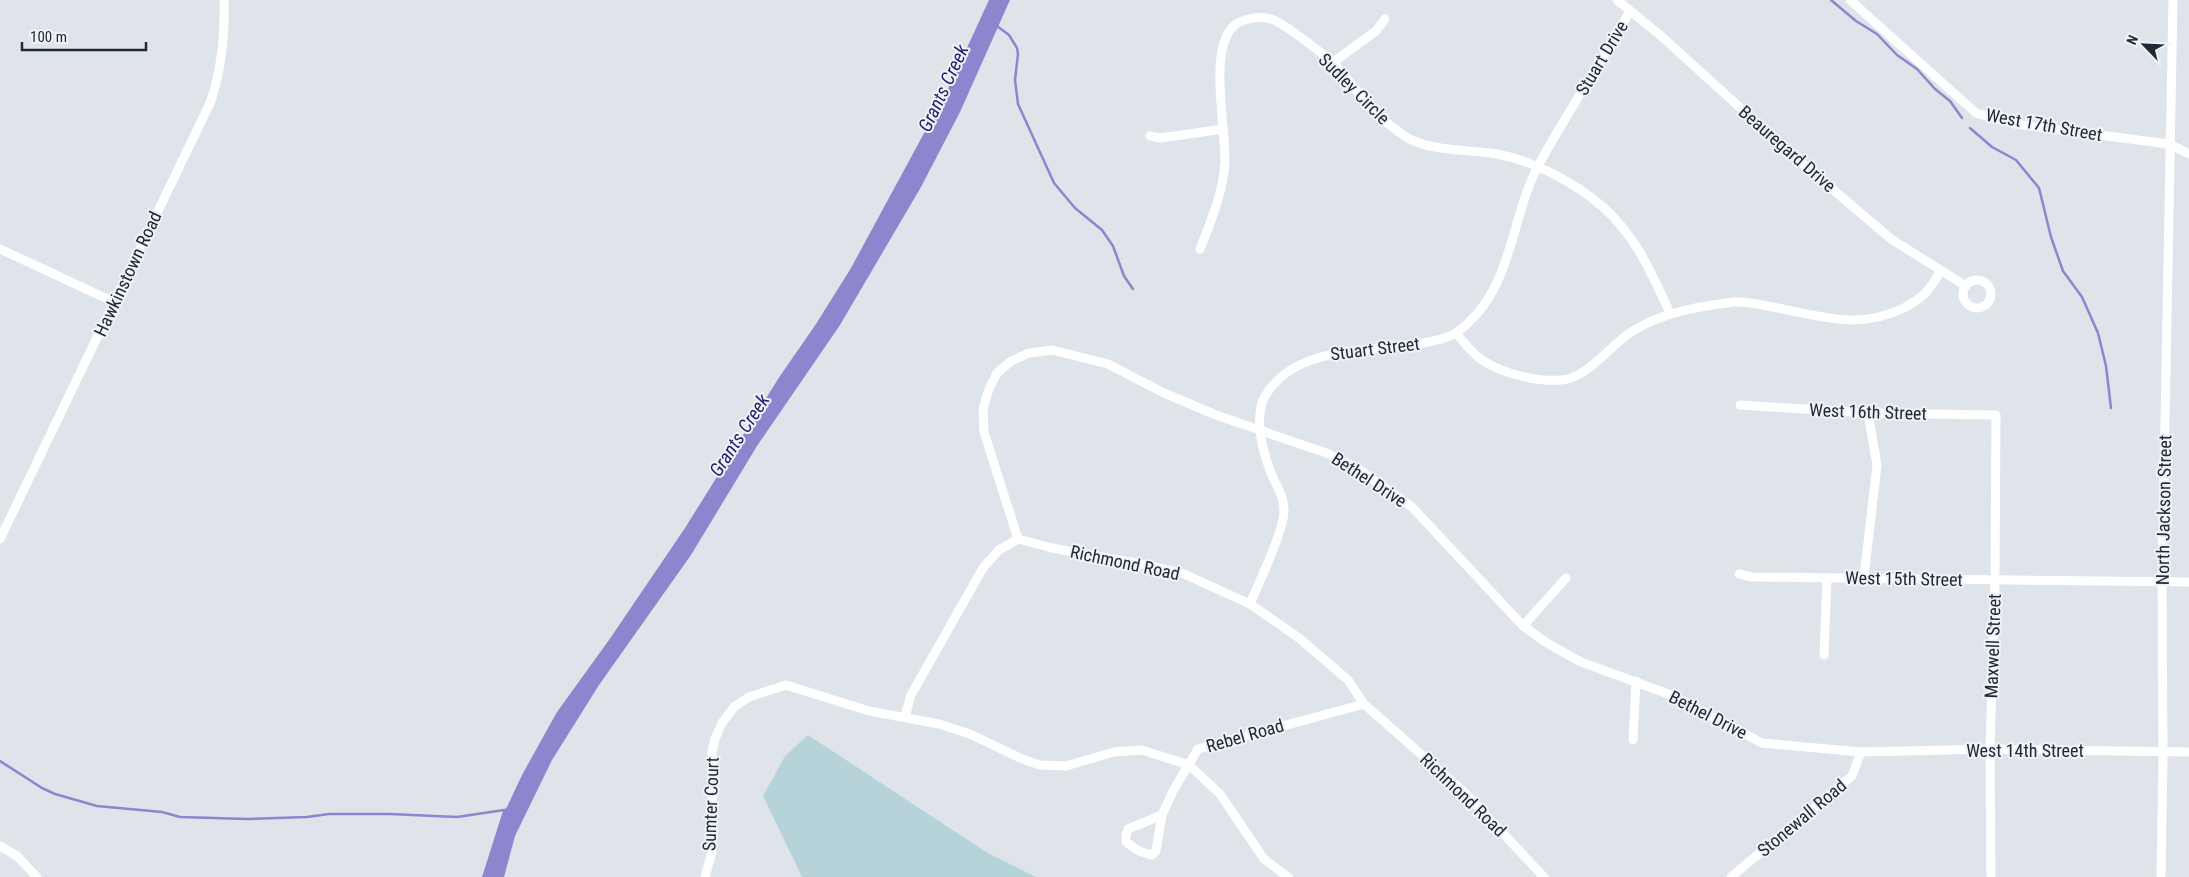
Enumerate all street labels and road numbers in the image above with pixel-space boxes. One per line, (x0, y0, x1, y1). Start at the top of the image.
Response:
street label: Stuart Drive (1571, 17, 1632, 99)
street label: Sudley Circle (1315, 49, 1394, 128)
street label: Beauregard Drive (1735, 101, 1840, 196)
street label: West 17th Street (1984, 104, 2104, 145)
street label: Hawkinstown Road (89, 208, 166, 340)
street label: Stuart Street (1329, 333, 1421, 364)
street label: West 16th Street (1809, 399, 1927, 424)
street label: North Jackson Street (2152, 435, 2175, 585)
street label: Bethel Drive (1328, 448, 1411, 512)
street label: Richmond Road (1069, 541, 1182, 584)
street label: West 15th Street (1845, 567, 1963, 590)
street label: Maxwell Street (1980, 593, 2005, 699)
street label: Bethel Drive (1666, 686, 1751, 743)
street label: Rebel Road (1204, 714, 1286, 757)
street label: West 14th Street (1966, 740, 2084, 761)
street label: Richmond Road (1416, 748, 1511, 841)
street label: Sumter Court (698, 757, 723, 851)
street label: Stonewall Road (1753, 774, 1850, 861)

